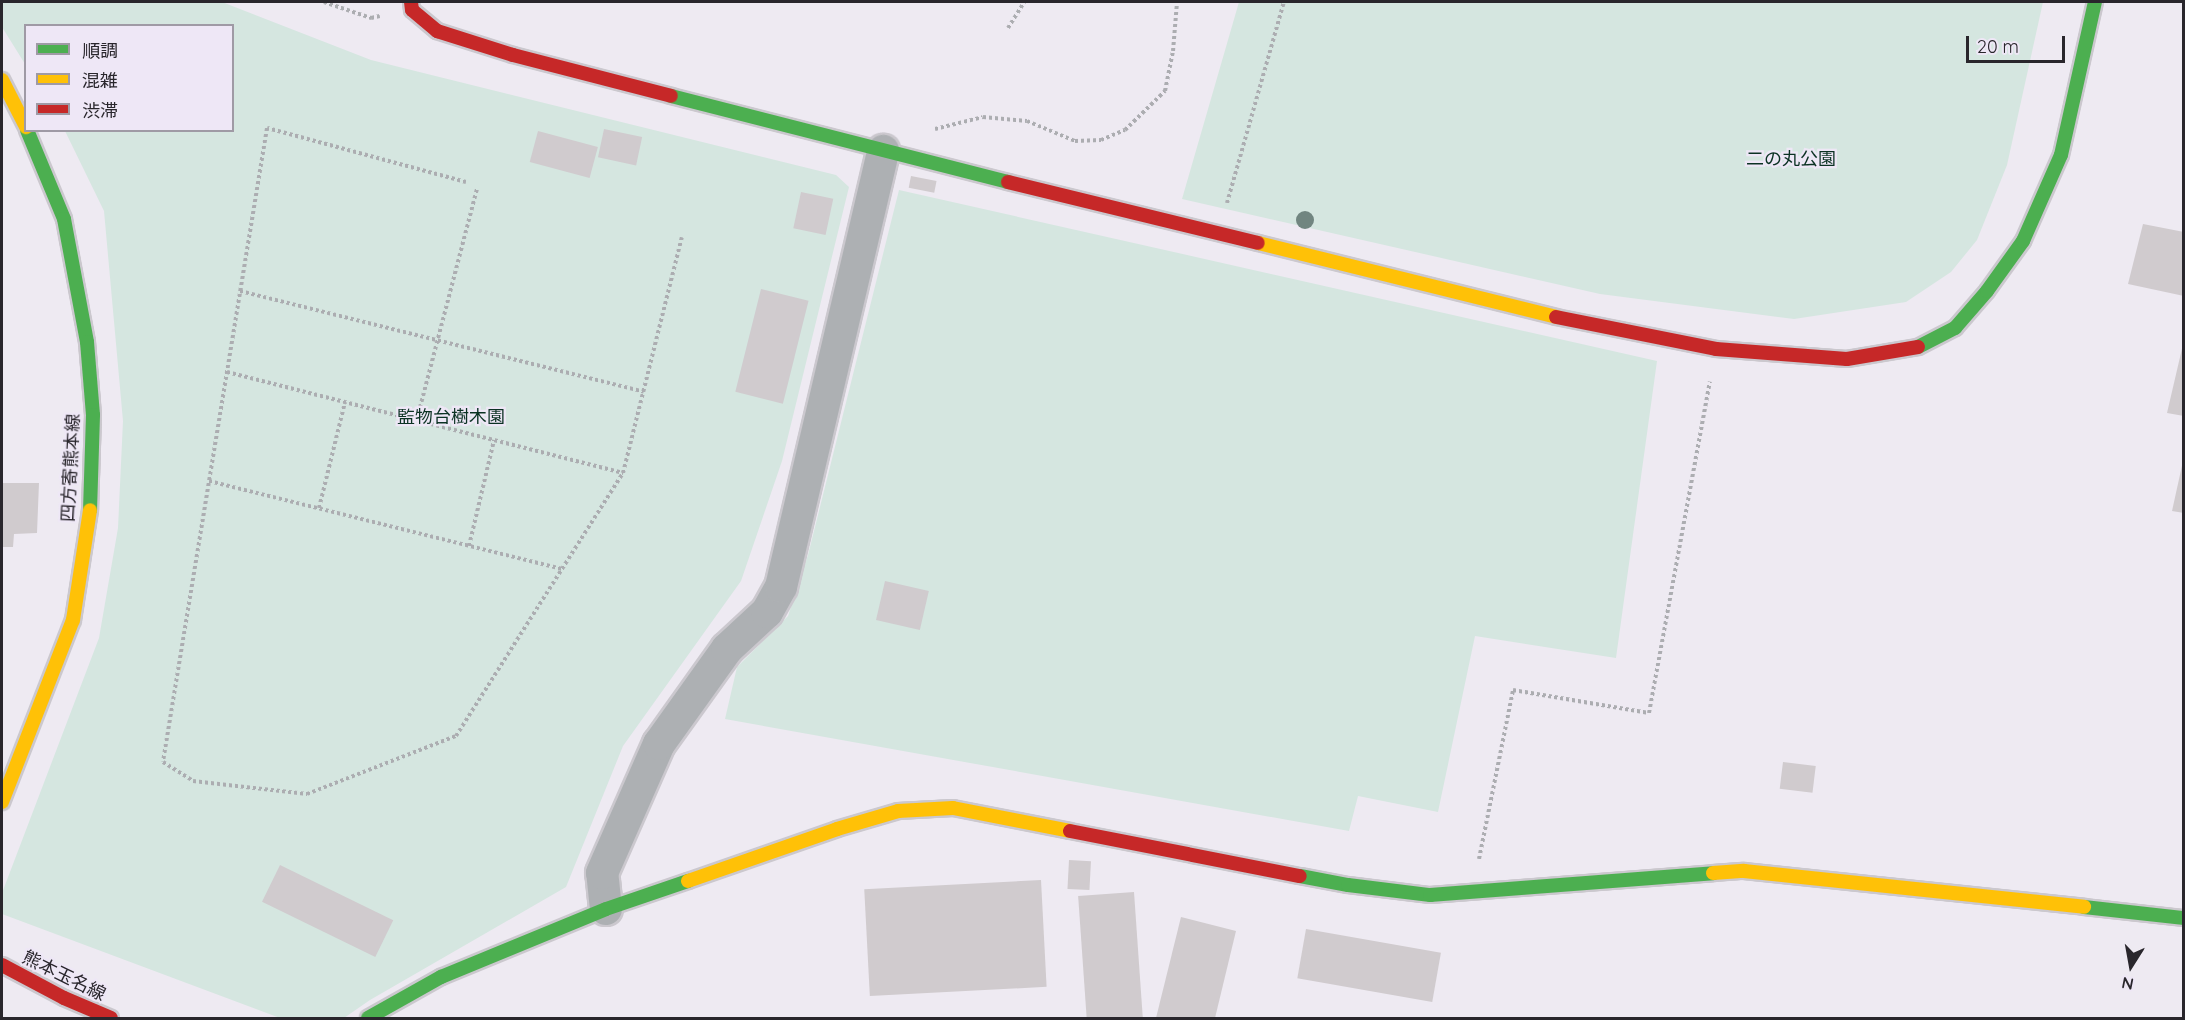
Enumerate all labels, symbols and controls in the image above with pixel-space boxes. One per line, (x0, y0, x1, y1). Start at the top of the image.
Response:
legend (24, 24, 234, 132)
scale bar (1969, 24, 2068, 62)
text: 20 m (1977, 35, 2019, 58)
text: 順調 (82, 39, 118, 62)
text: 混雑 (82, 69, 118, 92)
text: 渋滞 (82, 99, 118, 122)
park label: 二の丸公園 (1746, 148, 1836, 170)
park label: 監物台樹木園 (397, 406, 505, 428)
street label: 四方寄熊本線 (57, 414, 85, 522)
north arrow (2101, 936, 2161, 996)
street label: 熊本玉名線 (19, 947, 109, 1005)
text: N (2120, 973, 2135, 995)

